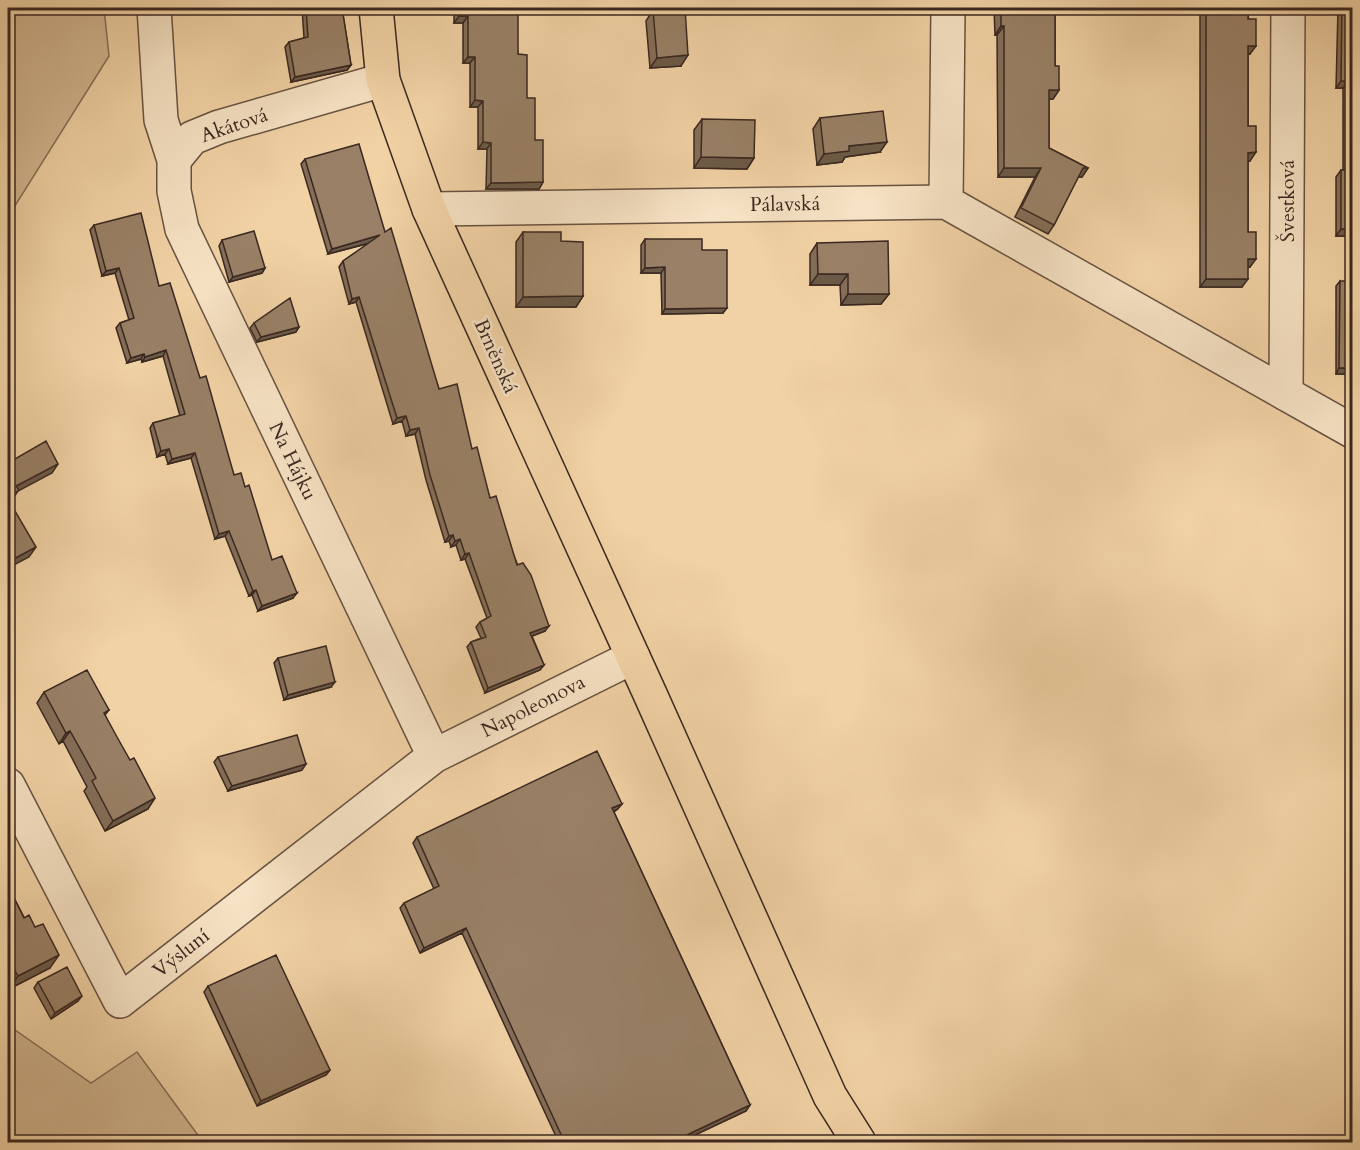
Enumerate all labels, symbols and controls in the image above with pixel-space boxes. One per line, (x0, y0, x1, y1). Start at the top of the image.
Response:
street label: Akátová (197, 101, 272, 149)
street label: Švestková (1274, 159, 1301, 242)
street label: Pálavská (750, 190, 821, 218)
street label: Brněnská (468, 315, 524, 398)
street label: Na Hájku (263, 417, 324, 505)
street label: Napoleonova (476, 668, 590, 744)
street label: Výsluní (147, 922, 215, 984)

